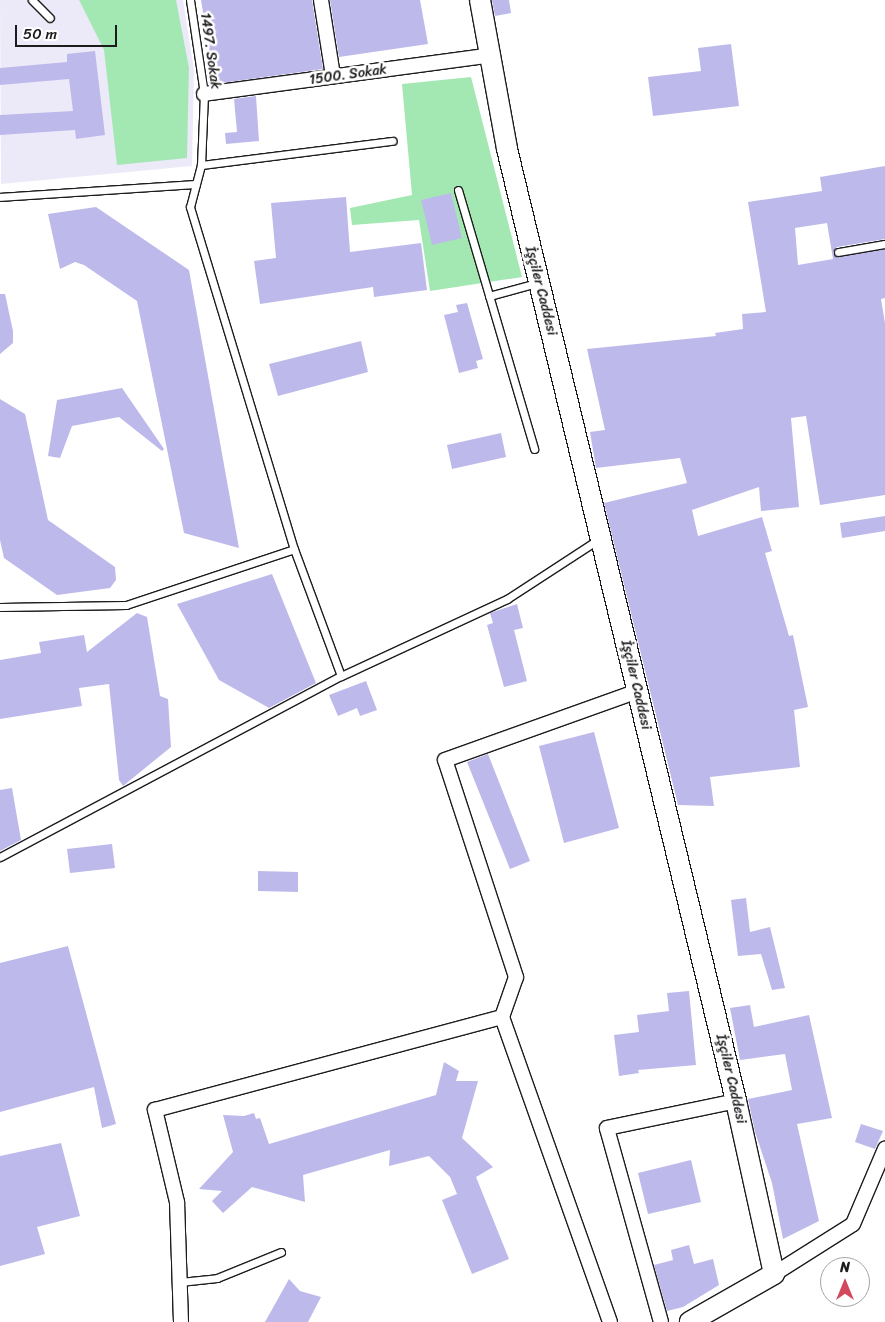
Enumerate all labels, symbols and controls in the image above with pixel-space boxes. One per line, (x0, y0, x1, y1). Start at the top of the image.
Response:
street label: 1497. Sokak (196, 12, 224, 90)
scale bar (18, 15, 120, 47)
text: 50 m (23, 21, 57, 47)
street label: 1500. Sokak (308, 61, 388, 89)
street label: İşçiler Caddesi (522, 245, 560, 337)
street label: İşçiler Caddesi (618, 639, 654, 731)
street label: İşçiler Caddesi (713, 1033, 749, 1125)
text: N (840, 1255, 850, 1280)
north arrow (820, 1257, 870, 1307)

